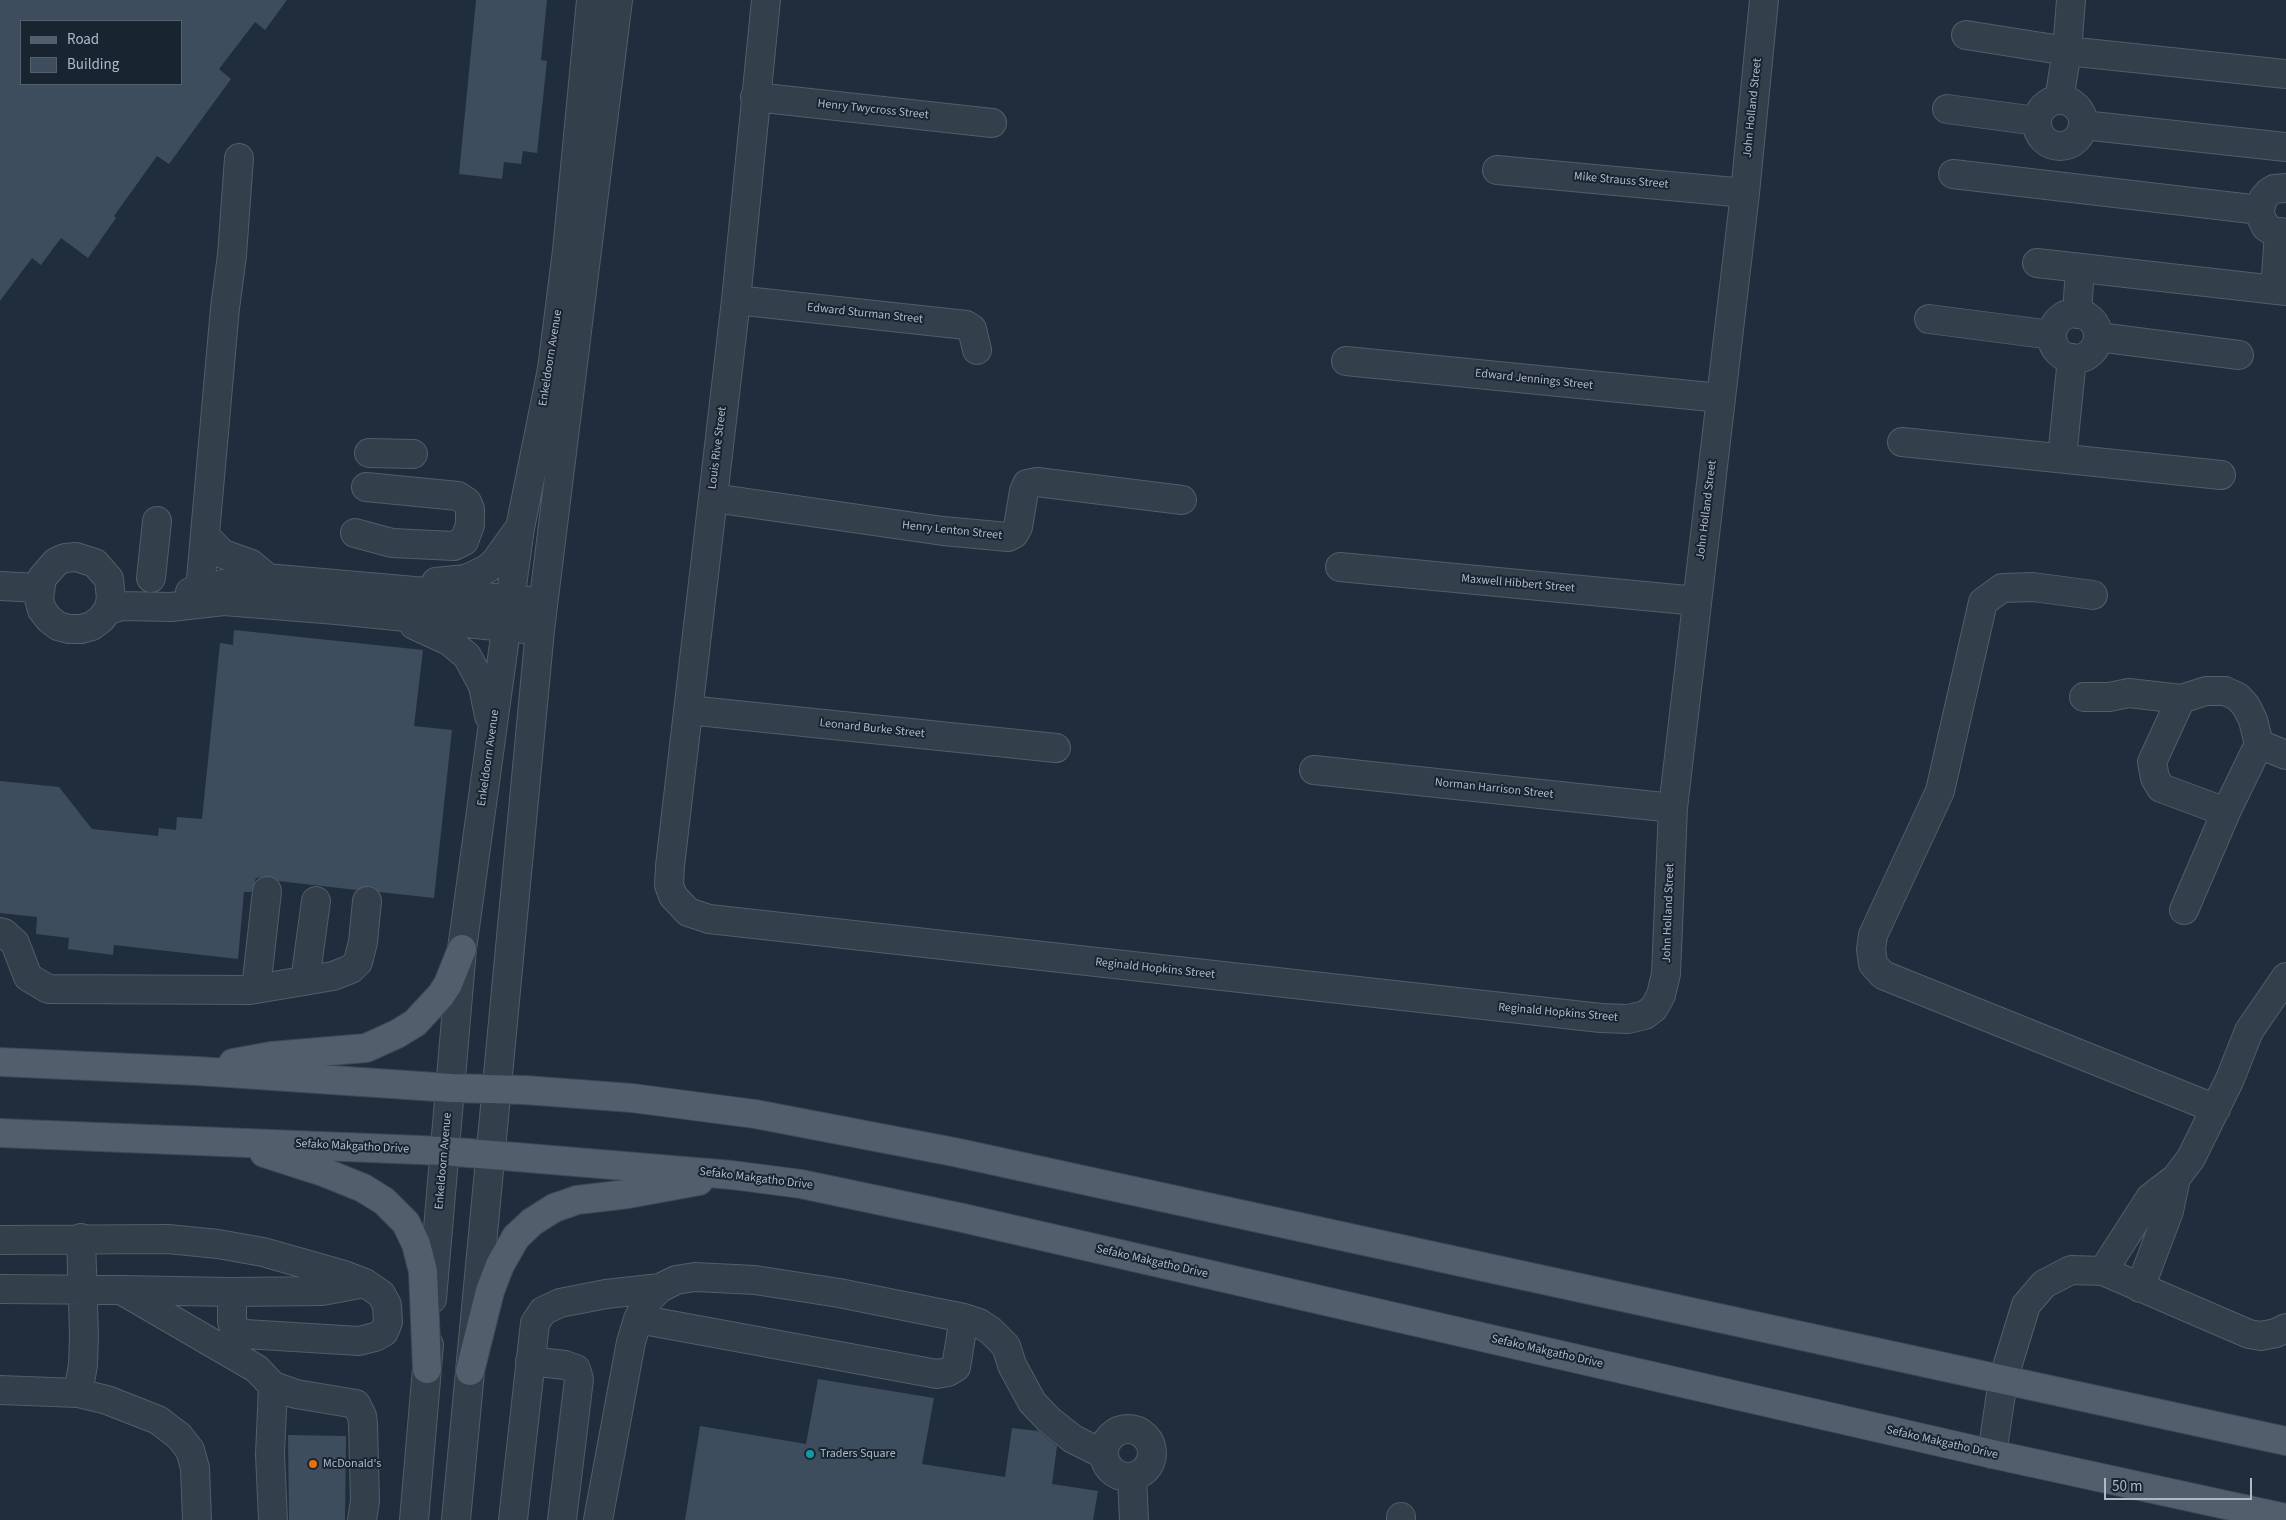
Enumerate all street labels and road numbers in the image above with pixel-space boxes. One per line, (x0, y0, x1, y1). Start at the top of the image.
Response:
street label: John Holland Street (1741, 58, 1765, 158)
street label: Henry Twycross Street (817, 97, 929, 123)
street label: Mike Strauss Street (1573, 170, 1669, 192)
street label: Edward Sturman Street (806, 301, 924, 327)
street label: Enkeldoorn Avenue (536, 309, 566, 407)
street label: Edward Jennings Street (1474, 367, 1594, 393)
street label: Louis Rive Street (706, 406, 730, 490)
street label: John Holland Street (1694, 460, 1720, 560)
street label: Henry Lenton Street (901, 519, 1003, 543)
street label: Maxwell Hibbert Street (1461, 572, 1575, 596)
street label: Enkeldoorn Avenue (475, 709, 503, 807)
street label: Leonard Burke Street (819, 716, 925, 742)
street label: Norman Harrison Street (1434, 776, 1554, 802)
street label: John Holland Street (1660, 863, 1678, 963)
street label: Reginald Hopkins Street (1094, 956, 1216, 982)
street label: Reginald Hopkins Street (1497, 1001, 1619, 1025)
street label: Enkeldoorn Avenue (433, 1112, 455, 1210)
street label: Sefako Makgatho Drive (295, 1137, 409, 1157)
street label: Sefako Makgatho Drive (698, 1165, 814, 1193)
street label: Sefako Makgatho Drive (1095, 1242, 1209, 1282)
street label: Sefako Makgatho Drive (1490, 1332, 1604, 1372)
street label: Sefako Makgatho Drive (1885, 1423, 1999, 1463)

